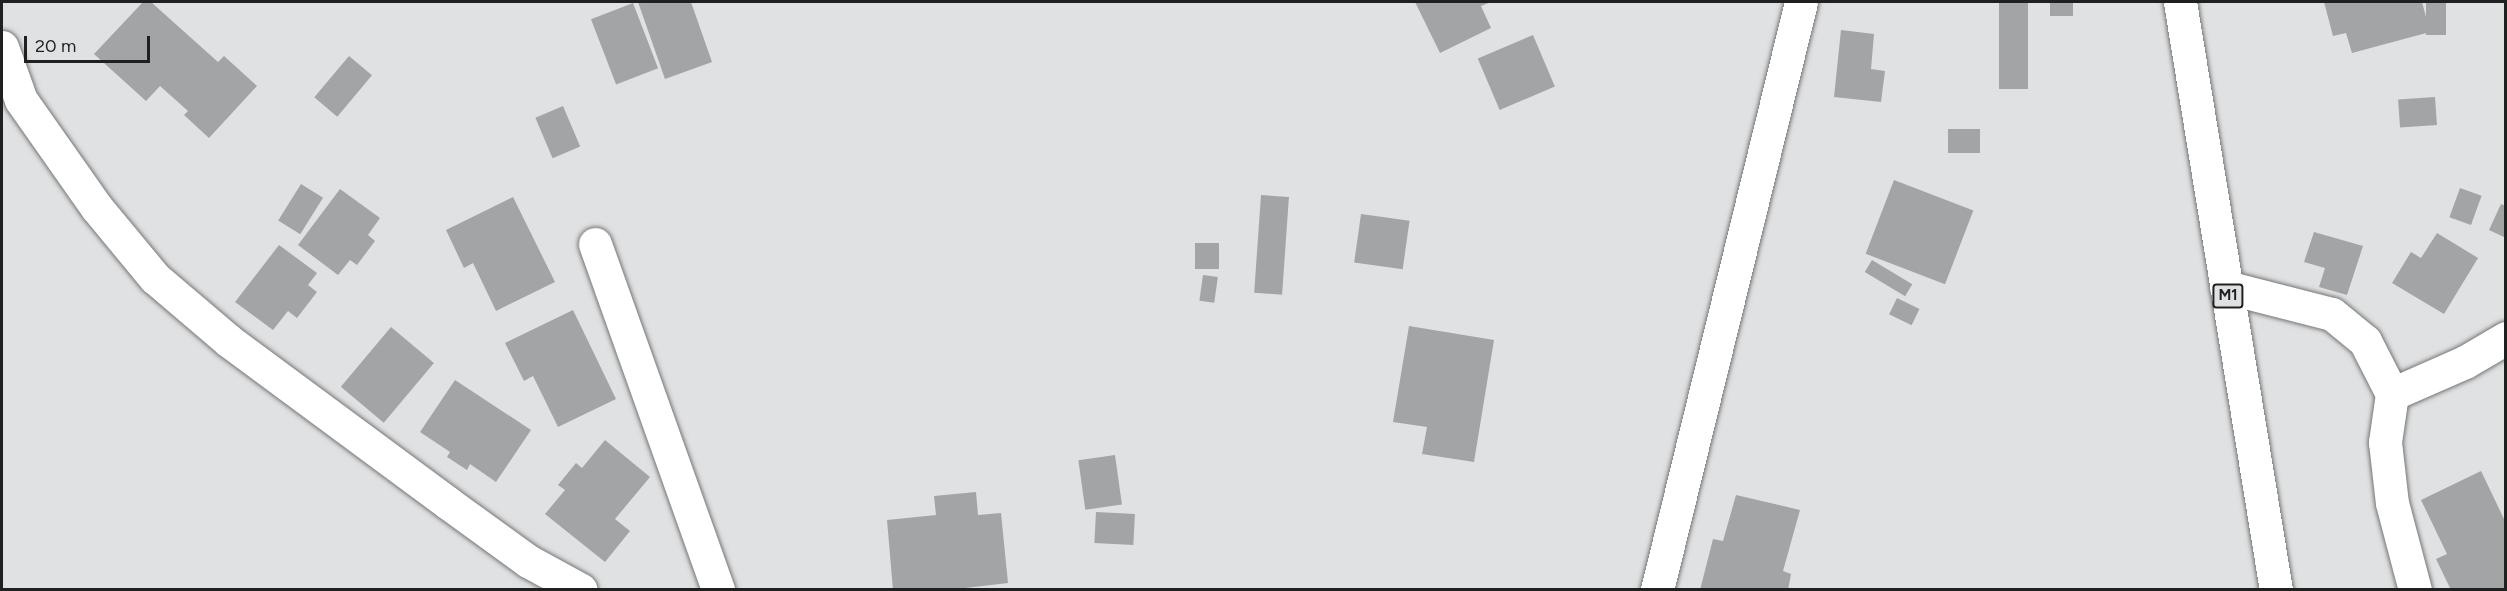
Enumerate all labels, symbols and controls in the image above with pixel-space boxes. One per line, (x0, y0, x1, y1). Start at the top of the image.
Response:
scale bar (27, 24, 153, 62)
text: 20 m (35, 35, 76, 57)
road number: M1 (2212, 284, 2244, 308)

